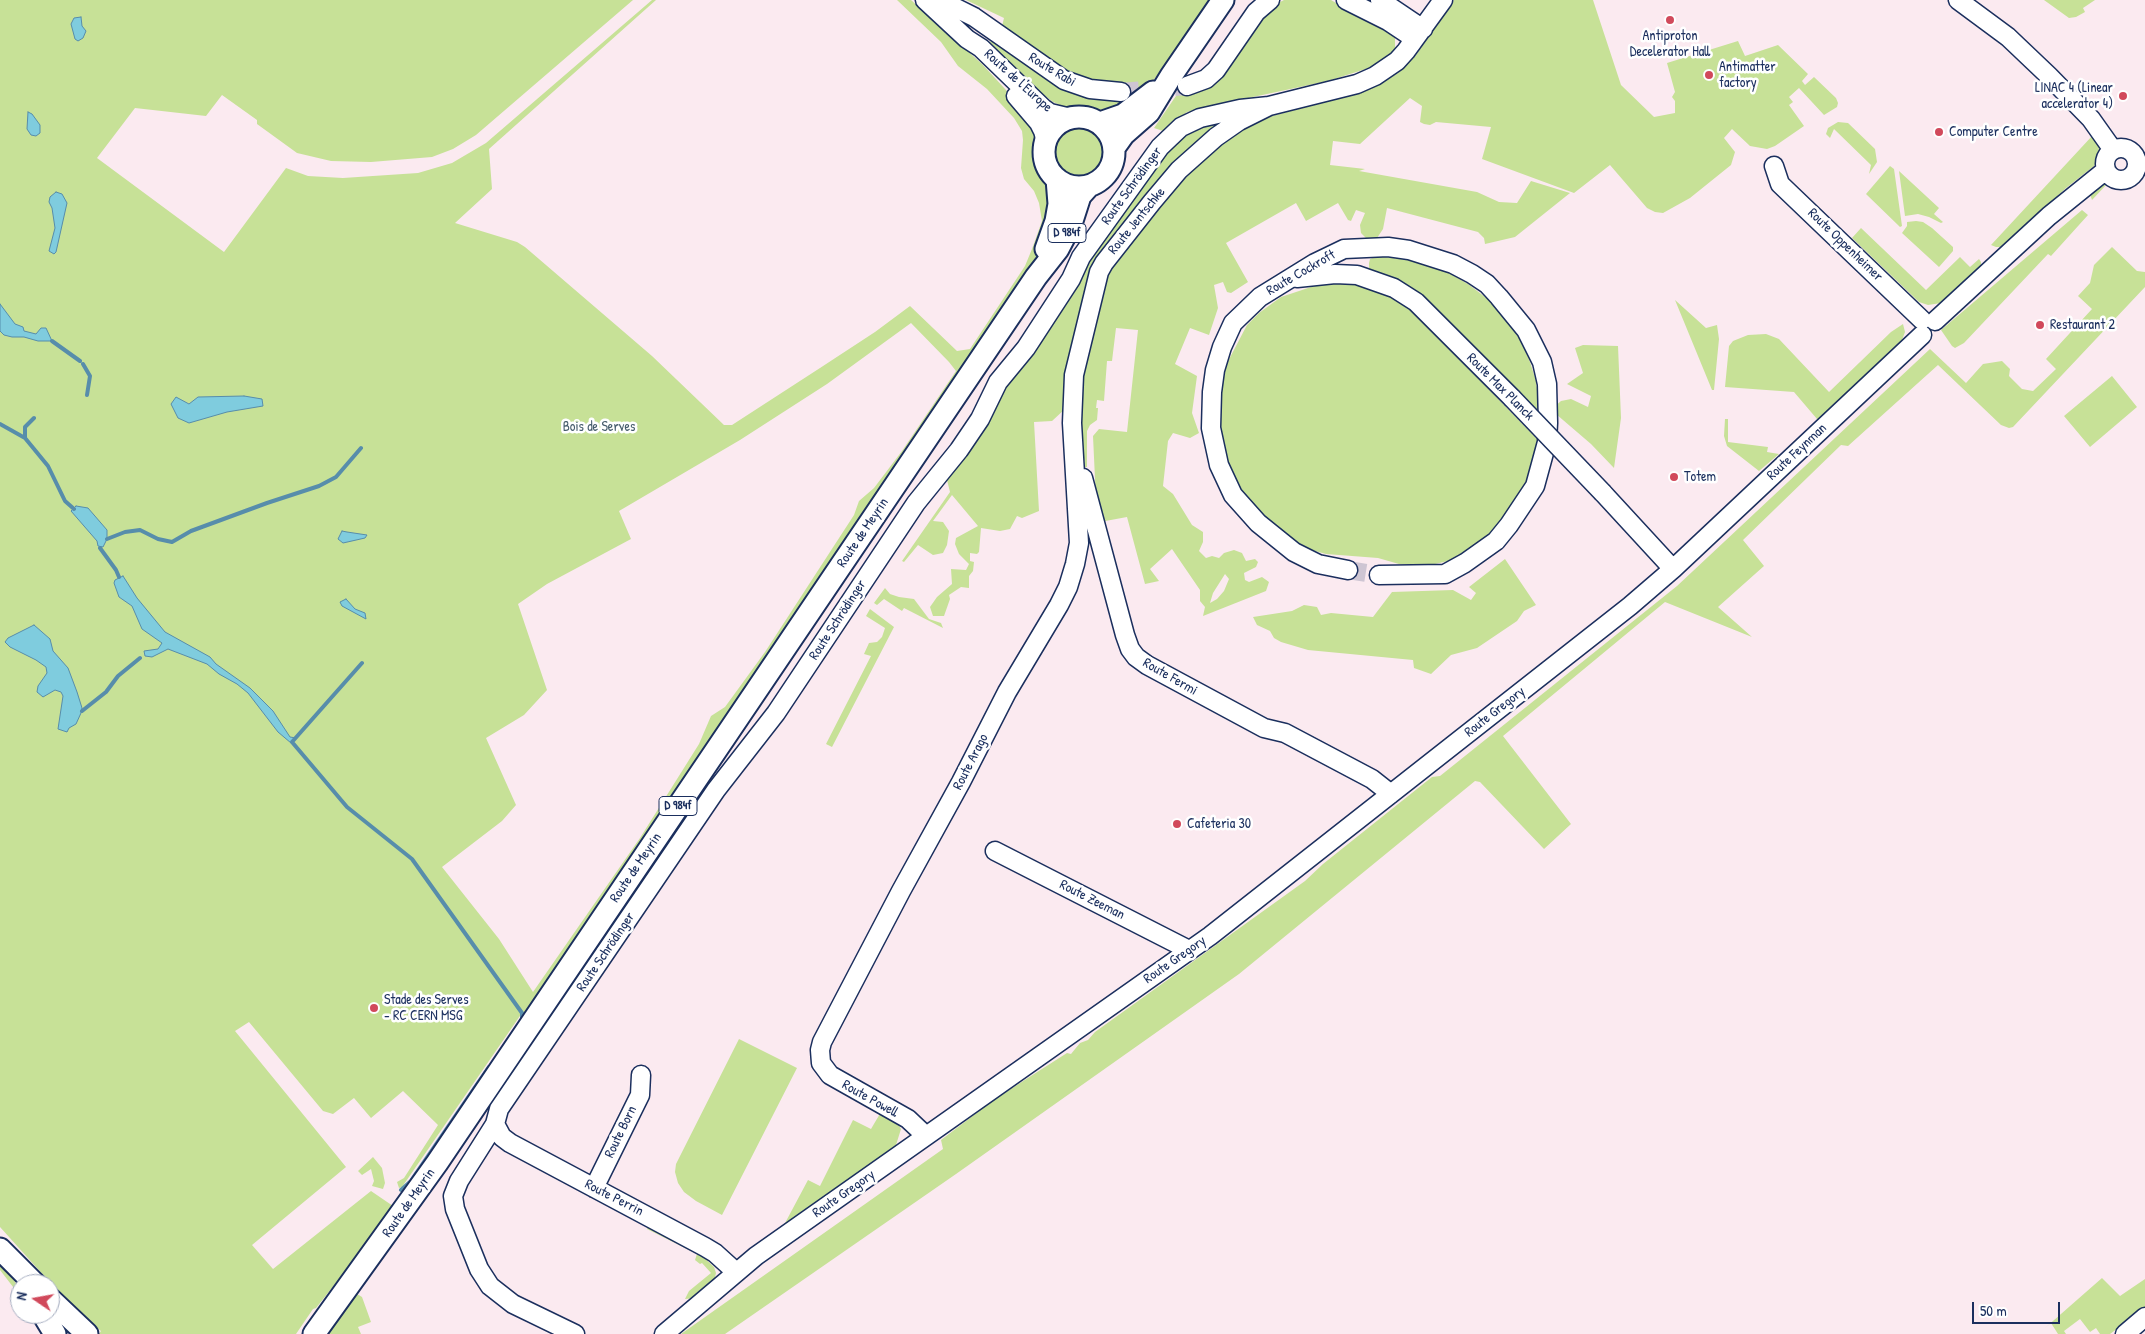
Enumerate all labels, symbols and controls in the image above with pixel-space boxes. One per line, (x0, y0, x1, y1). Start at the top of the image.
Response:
marker: Antiproton Decelerator Hall (1664, 14, 1676, 26)
place label: Antiproton Decelerator Hall (1630, 28, 1710, 60)
street label: Route de l'Europe (980, 46, 1056, 116)
street label: Route Rabi (1025, 49, 1079, 91)
place label: Antimatter factory (1719, 59, 1776, 92)
marker: Antimatter factory (1703, 69, 1715, 81)
place label: LINAC 4 (Linear accelerator 4) (2035, 80, 2113, 112)
marker: LINAC 4 (Linear accelerator 4) (2117, 90, 2129, 102)
place label: Computer Centre (1949, 124, 2038, 140)
marker: Computer Centre (1933, 126, 1945, 138)
street label: Route Schrödinger (1098, 144, 1166, 228)
street label: Route Jentschke (1105, 184, 1169, 258)
street label: Route Oppenheimer (1804, 205, 1886, 285)
road number: D 984f (1048, 224, 1086, 242)
street label: Route Cockroft (1264, 247, 1338, 299)
place label: Restaurant 2 (2050, 317, 2115, 333)
marker: Restaurant 2 (2034, 319, 2046, 331)
street label: Route Max Planck (1463, 350, 1537, 424)
park label: Bois de Serves (563, 419, 635, 435)
street label: Route Feynman (1764, 420, 1830, 484)
place label: Totem (1684, 469, 1716, 485)
marker: Totem (1668, 471, 1680, 483)
street label: Route de Meyrin (834, 495, 892, 571)
street label: Route Schrödinger (806, 577, 870, 663)
street label: Route Fermi (1140, 655, 1200, 699)
street label: Route Gregory (1461, 683, 1529, 741)
street label: Route Arago (950, 731, 992, 793)
road number: D 984f (659, 796, 697, 816)
place label: Cafeteria 30 (1187, 816, 1251, 832)
marker: Cafeteria 30 (1171, 818, 1183, 830)
street label: Route de Meyrin (607, 830, 665, 906)
street label: Route Zeeman (1057, 876, 1127, 924)
street label: Route Schrödinger (573, 909, 639, 995)
street label: Route Gregory (1141, 932, 1209, 988)
place label: Stade des Serves - RC CERN MSG (384, 992, 469, 1024)
marker: Stade des Serves - RC CERN MSG (368, 1002, 380, 1014)
street label: Route Powell (839, 1077, 901, 1121)
street label: Route Born (601, 1103, 641, 1161)
street label: Route de Meyrin (379, 1165, 439, 1241)
street label: Route Gregory (810, 1166, 878, 1222)
street label: Route Perrin (582, 1176, 646, 1220)
north arrow (10, 1274, 60, 1324)
text: N (11, 1290, 31, 1302)
scale bar (1975, 1292, 2062, 1324)
text: 50 m (1980, 1300, 2007, 1321)

